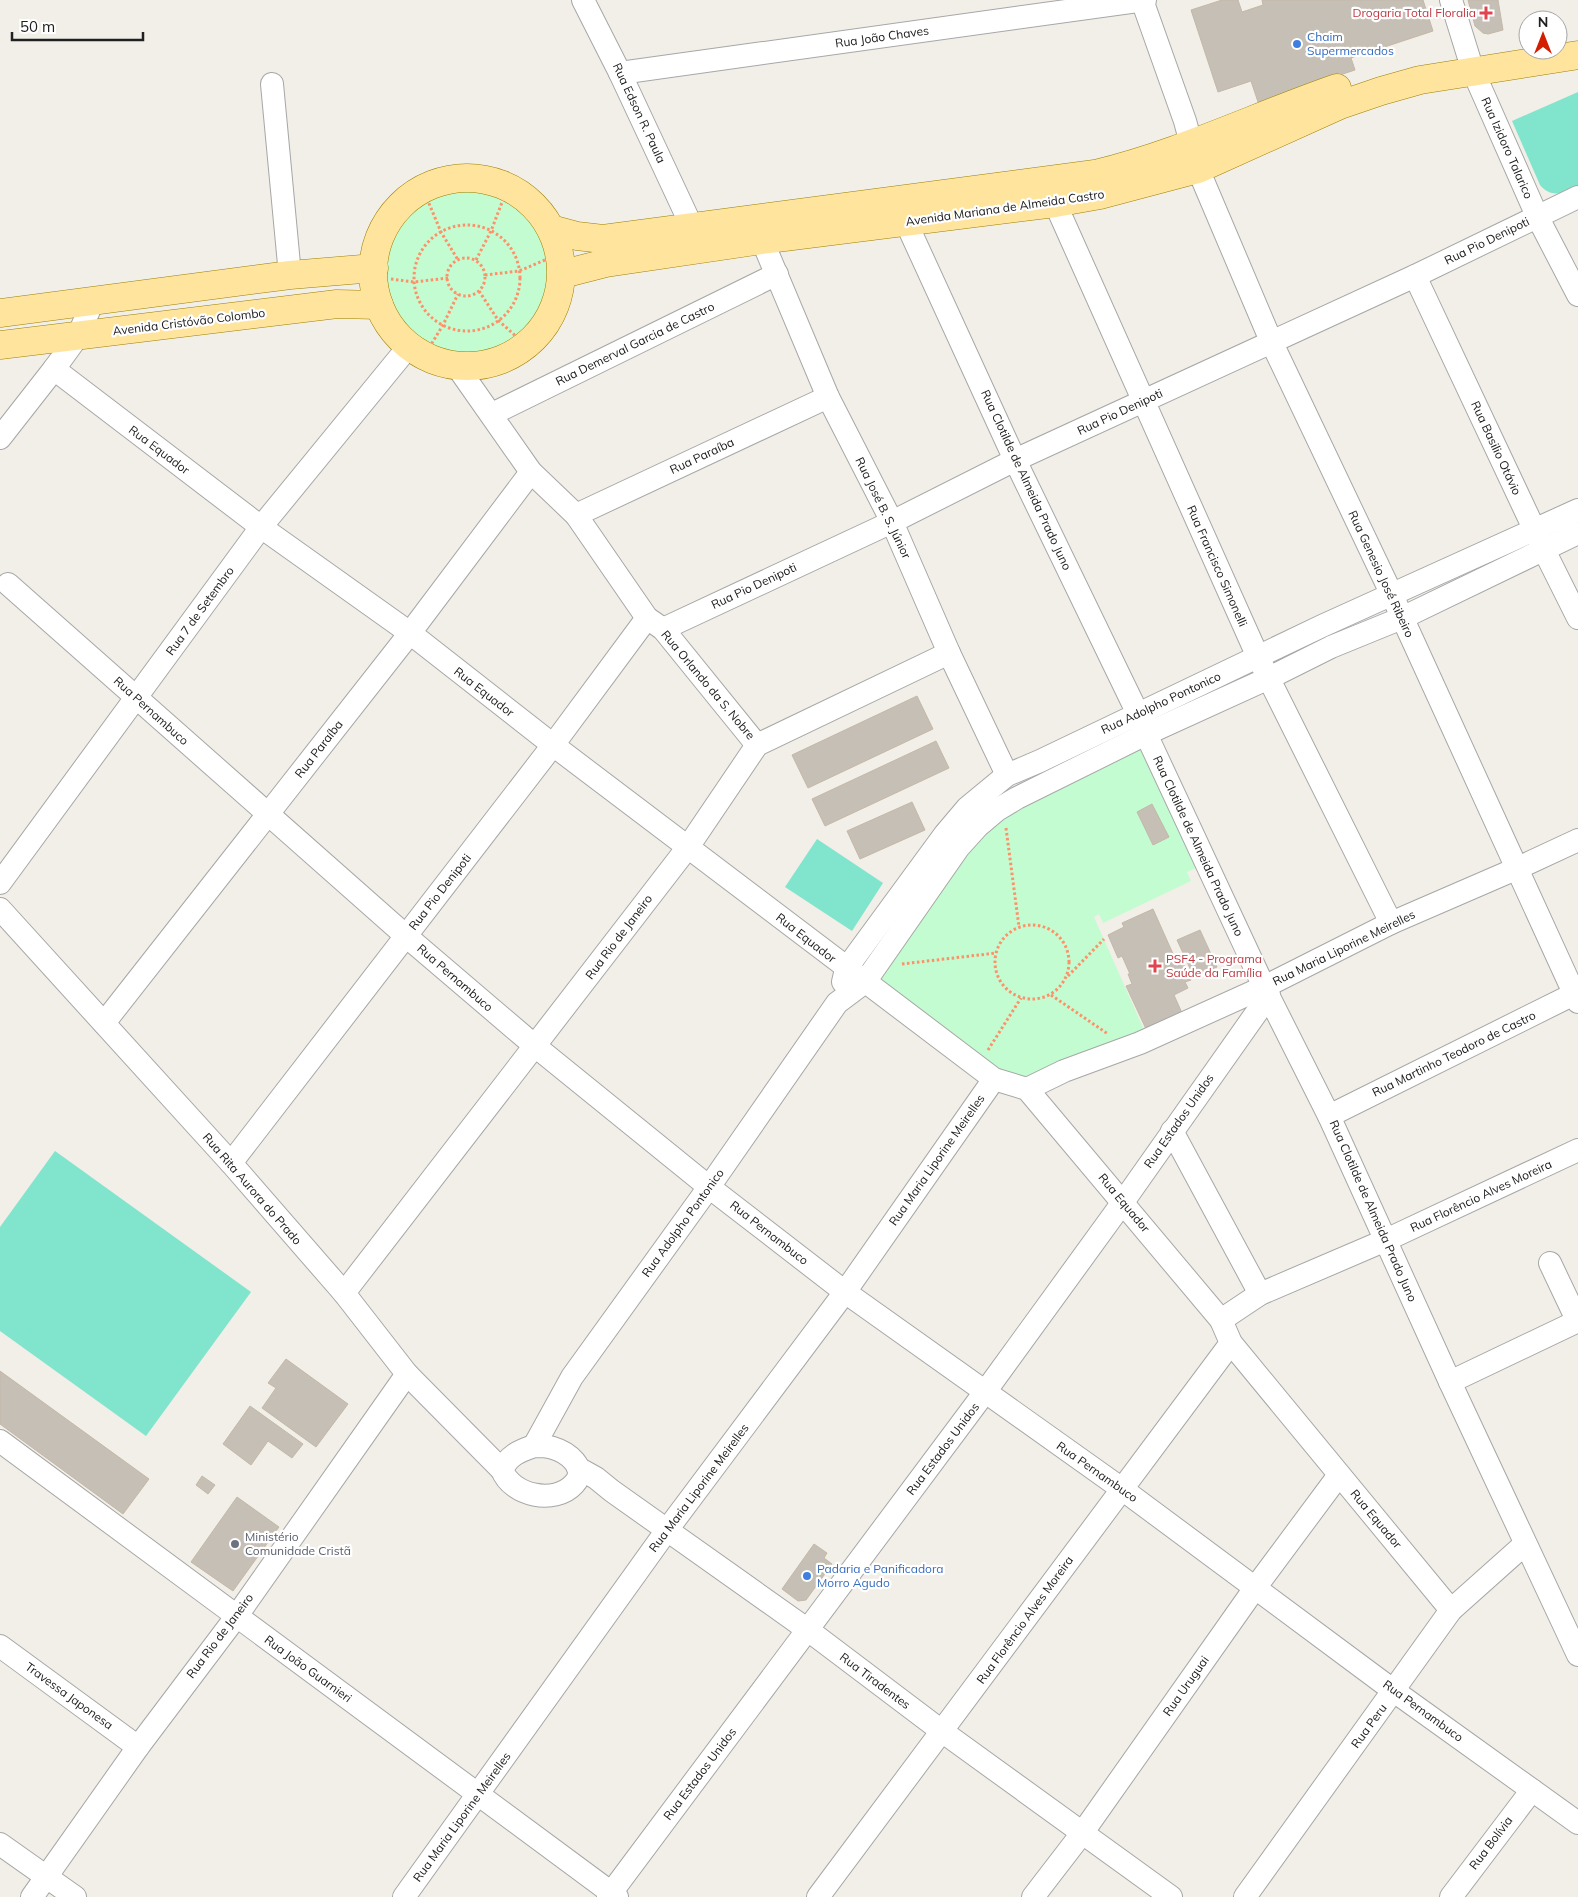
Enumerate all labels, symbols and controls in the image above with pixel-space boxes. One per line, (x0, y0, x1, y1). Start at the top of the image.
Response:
place label: Drogaria Total Floralia (1353, 5, 1476, 20)
marker: Drogaria Total Floralia (1480, 7, 1492, 19)
scale bar (12, 10, 144, 42)
north arrow (1518, 10, 1568, 60)
text: N (1538, 13, 1548, 31)
text: 50 m (20, 17, 55, 36)
street label: Rua João Chaves (834, 22, 930, 51)
place label: Chaim Supermercados (1307, 29, 1394, 58)
marker: Chaim Supermercados (1291, 38, 1303, 50)
street label: Rua Edson R. Paula (610, 60, 669, 165)
street label: Rua Izidoro Talarico (1478, 95, 1537, 201)
street label: Avenida Mariana de Almeida Castro (905, 186, 1105, 229)
street label: Rua Pio Denipoti (1442, 213, 1532, 268)
street label: Rua Demerval Garcia de Castro (553, 298, 717, 389)
street label: Avenida Cristóvão Colombo (112, 305, 266, 338)
street label: Rua Pio Denipoti (1075, 385, 1165, 438)
street label: Rua Clotilde de Almeida Prado Juno (978, 387, 1075, 572)
street label: Rua Basilio Otávio (1468, 398, 1525, 497)
street label: Rua Equador (126, 422, 193, 478)
street label: Rua Paraíba (667, 434, 736, 477)
street label: Rua José B. S. Júnior (852, 455, 915, 562)
street label: Rua Francisco Simonelli (1184, 503, 1251, 629)
street label: Rua Genesio José Ribeiro (1345, 508, 1418, 640)
street label: Rua Pio Denipoti (709, 559, 799, 612)
street label: Rua 7 de Setembro (162, 563, 237, 658)
street label: Rua Orlando da S. Nobre (658, 627, 758, 742)
street label: Rua Equador (451, 663, 518, 720)
street label: Rua Adolpho Pontonico (1099, 668, 1223, 737)
street label: Rua Pernambuco (111, 673, 192, 748)
street label: Rua Paraíba (291, 717, 346, 781)
street label: Rua Clotilde de Almeida Prado Juno (1150, 753, 1247, 938)
street label: Rua Pio Denipoti (405, 850, 474, 933)
street label: Rua Rio de Janeiro (582, 891, 655, 982)
street label: Rua Maria Liporine Meirelles (1270, 906, 1417, 989)
street label: Rua Equador (773, 909, 840, 966)
street label: Rua Pernambuco (414, 941, 496, 1015)
place label: PSF4 - Programa Saúde da Família (1166, 951, 1262, 980)
marker: PSF4 - Programa Saúde da Família (1148, 959, 1162, 973)
street label: Rua Martinho Teodoro de Castro (1370, 1007, 1538, 1100)
street label: Rua Estados Unidos (1140, 1071, 1217, 1171)
street label: Rua Maria Liporine Meirelles (886, 1091, 988, 1228)
street label: Rua Clotilde de Almeida Prado Juno (1326, 1118, 1420, 1304)
street label: Rua Rita Aurora do Prado (200, 1130, 305, 1248)
street label: Rua Florêncio Alves Moreira (1408, 1156, 1554, 1235)
street label: Rua Adolpho Pontonico (638, 1165, 727, 1280)
street label: Rua Equador (1095, 1170, 1154, 1236)
street label: Rua Pernambuco (727, 1197, 812, 1268)
street label: Rua Estados Unidos (903, 1400, 982, 1498)
street label: Rua Maria Liporine Meirelles (645, 1421, 752, 1555)
street label: Rua Pernambuco (1054, 1438, 1141, 1505)
street label: Rua Equador (1347, 1486, 1406, 1552)
place label: Ministério Comunidade Cristã (245, 1529, 351, 1558)
marker: Ministério Comunidade Cristã (229, 1538, 241, 1550)
street label: Rua Florêncio Alves Moreira (973, 1553, 1076, 1687)
place label: Padaria e Panificadora Morro Agudo (817, 1561, 943, 1590)
marker: Padaria e Panificadora Morro Agudo (801, 1570, 813, 1582)
street label: Rua Rio de Janeiro (183, 1590, 256, 1681)
street label: Rua João Guarnieri (262, 1632, 355, 1705)
street label: Rua Tiradentes (837, 1649, 914, 1712)
street label: Rua Uruguai (1159, 1653, 1212, 1719)
street label: Travessa Japonesa (23, 1659, 116, 1732)
street label: Rua Pernambuco (1380, 1676, 1466, 1745)
street label: Rua Peru (1348, 1701, 1390, 1751)
street label: Rua Estados Unidos (660, 1725, 739, 1823)
street label: Rua Maria Liporine Meirelles (409, 1749, 514, 1884)
street label: Rua Bolívia (1466, 1813, 1515, 1872)

